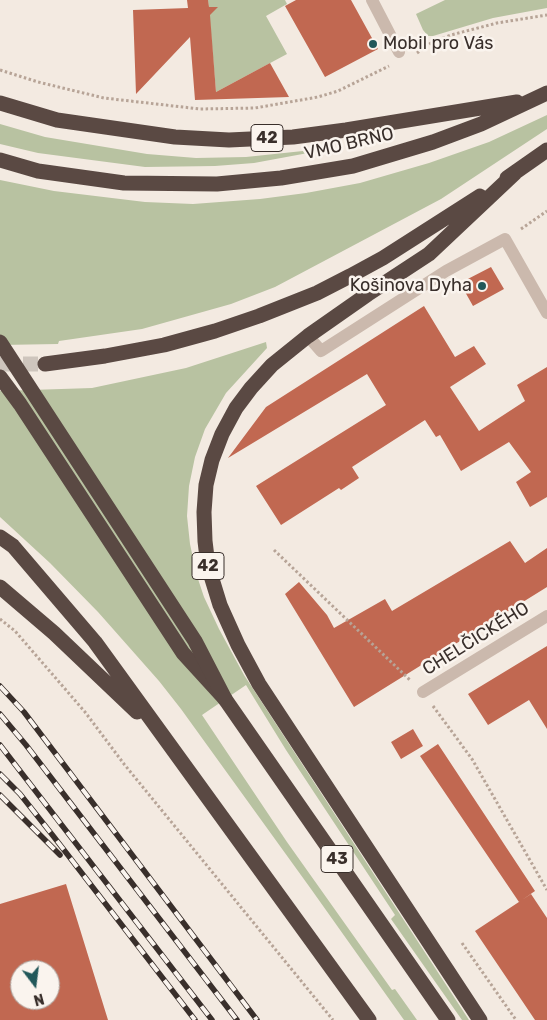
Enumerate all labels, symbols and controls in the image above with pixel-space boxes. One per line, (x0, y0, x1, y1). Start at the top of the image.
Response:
place label: Mobil pro Vás (383, 33, 494, 55)
marker: Mobil pro Vás (367, 38, 379, 50)
street label: VMO BRNO (302, 123, 396, 165)
road number: 42 (251, 125, 283, 152)
place label: Košinova Dyha (350, 275, 472, 297)
marker: Košinova Dyha (476, 280, 488, 292)
road number: 42 (192, 552, 224, 580)
street label: CHELČICKÉHO (419, 598, 533, 680)
road number: 43 (321, 846, 353, 872)
north arrow (10, 960, 60, 1010)
text: N (32, 989, 46, 1009)

